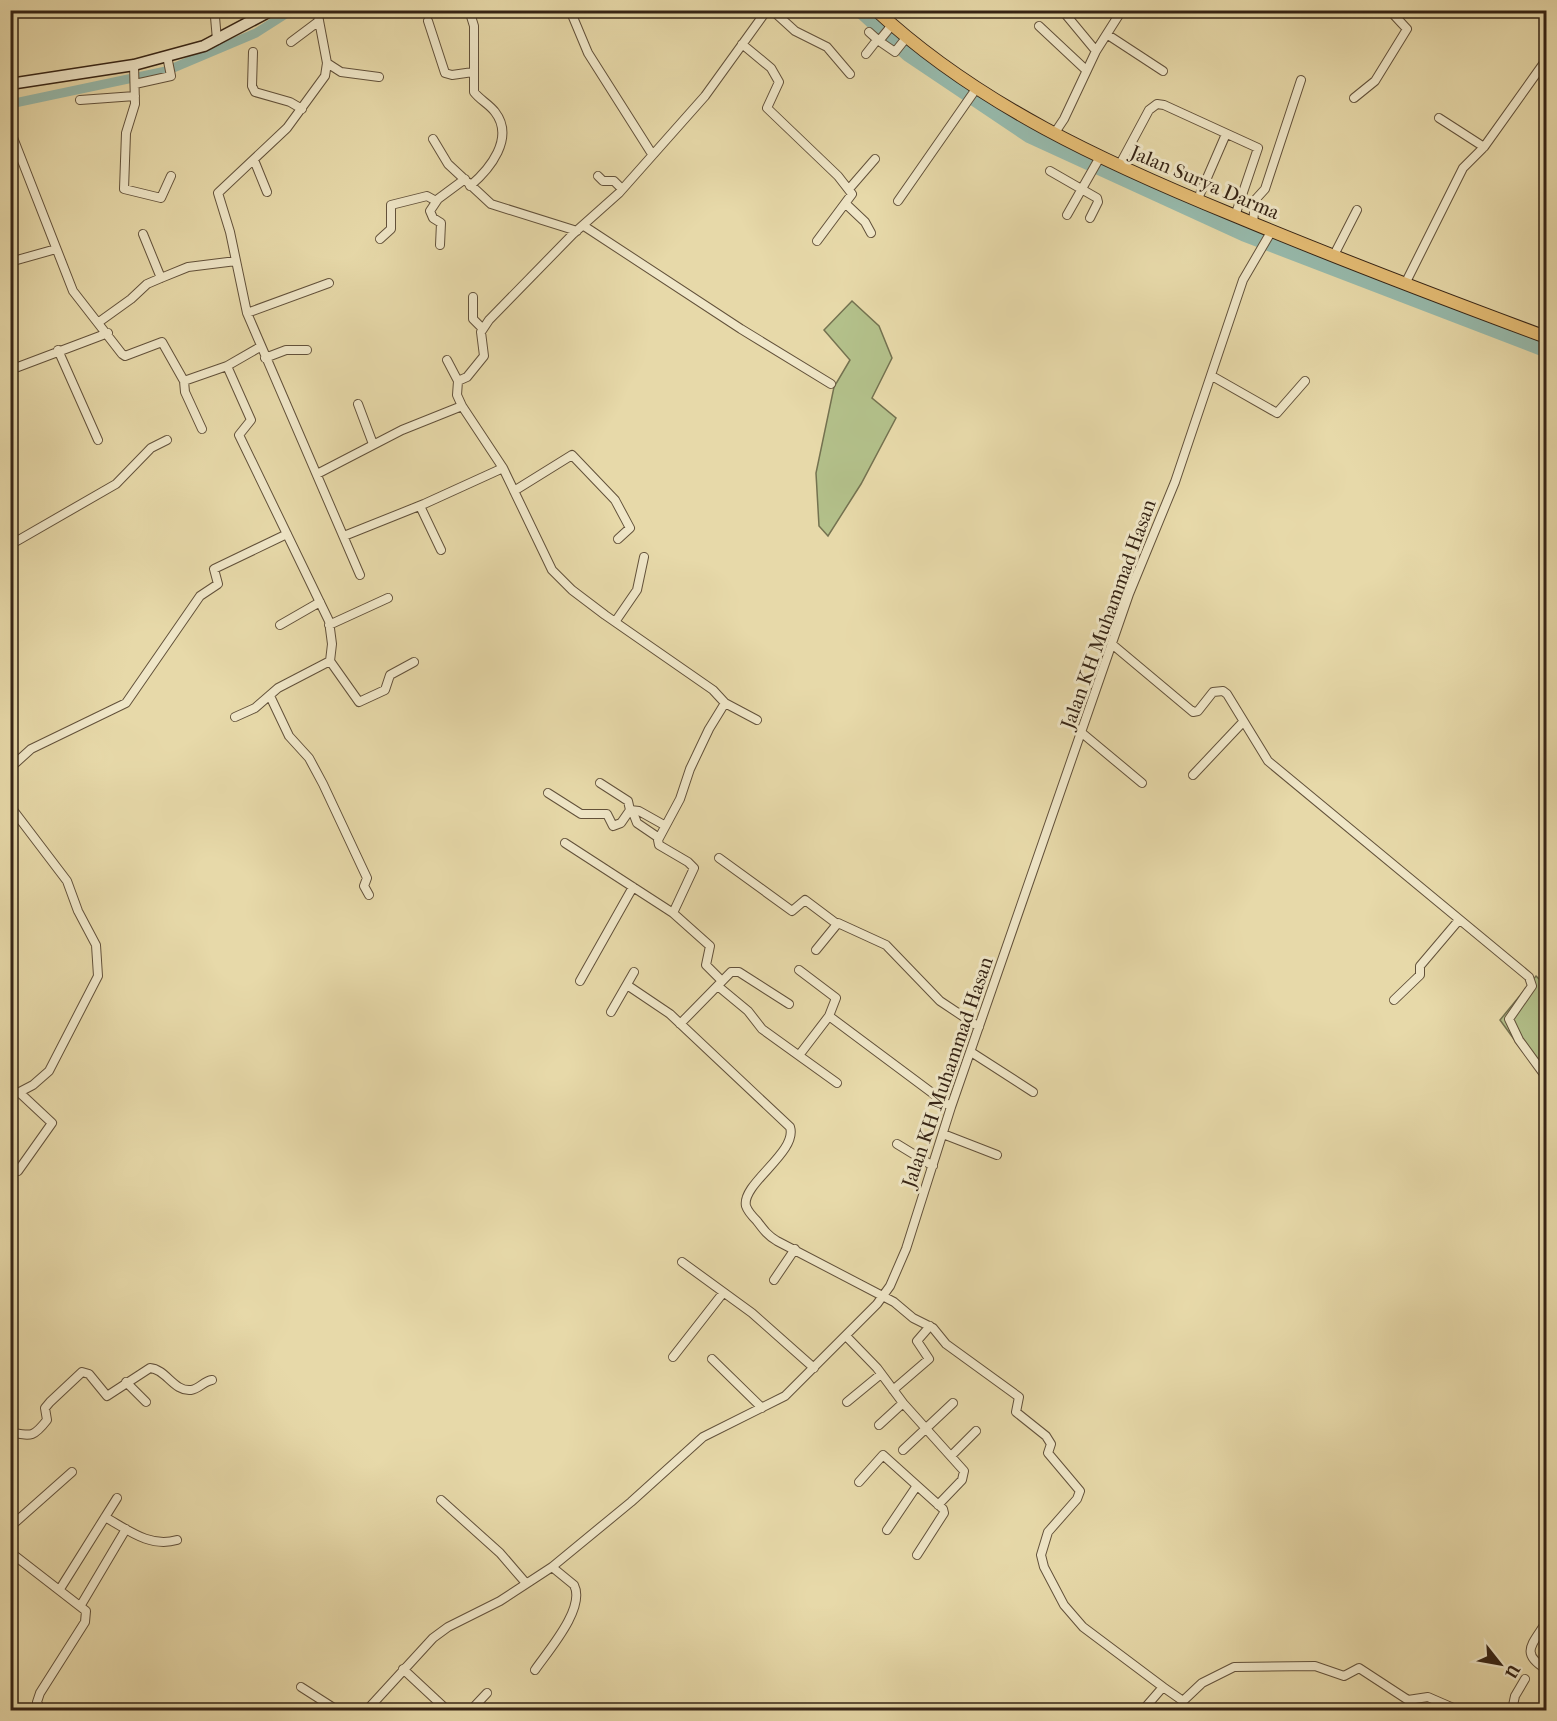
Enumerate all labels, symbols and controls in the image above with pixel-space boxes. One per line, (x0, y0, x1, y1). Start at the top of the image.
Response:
street label: Jalan Surya Darma (1125, 140, 1284, 225)
street label: Jalan KH Muhammad Hasan (1056, 496, 1161, 734)
street label: Jalan KH Muhammad Hasan (896, 953, 998, 1192)
north arrow (1470, 1634, 1530, 1694)
text: U (1501, 1660, 1524, 1682)

